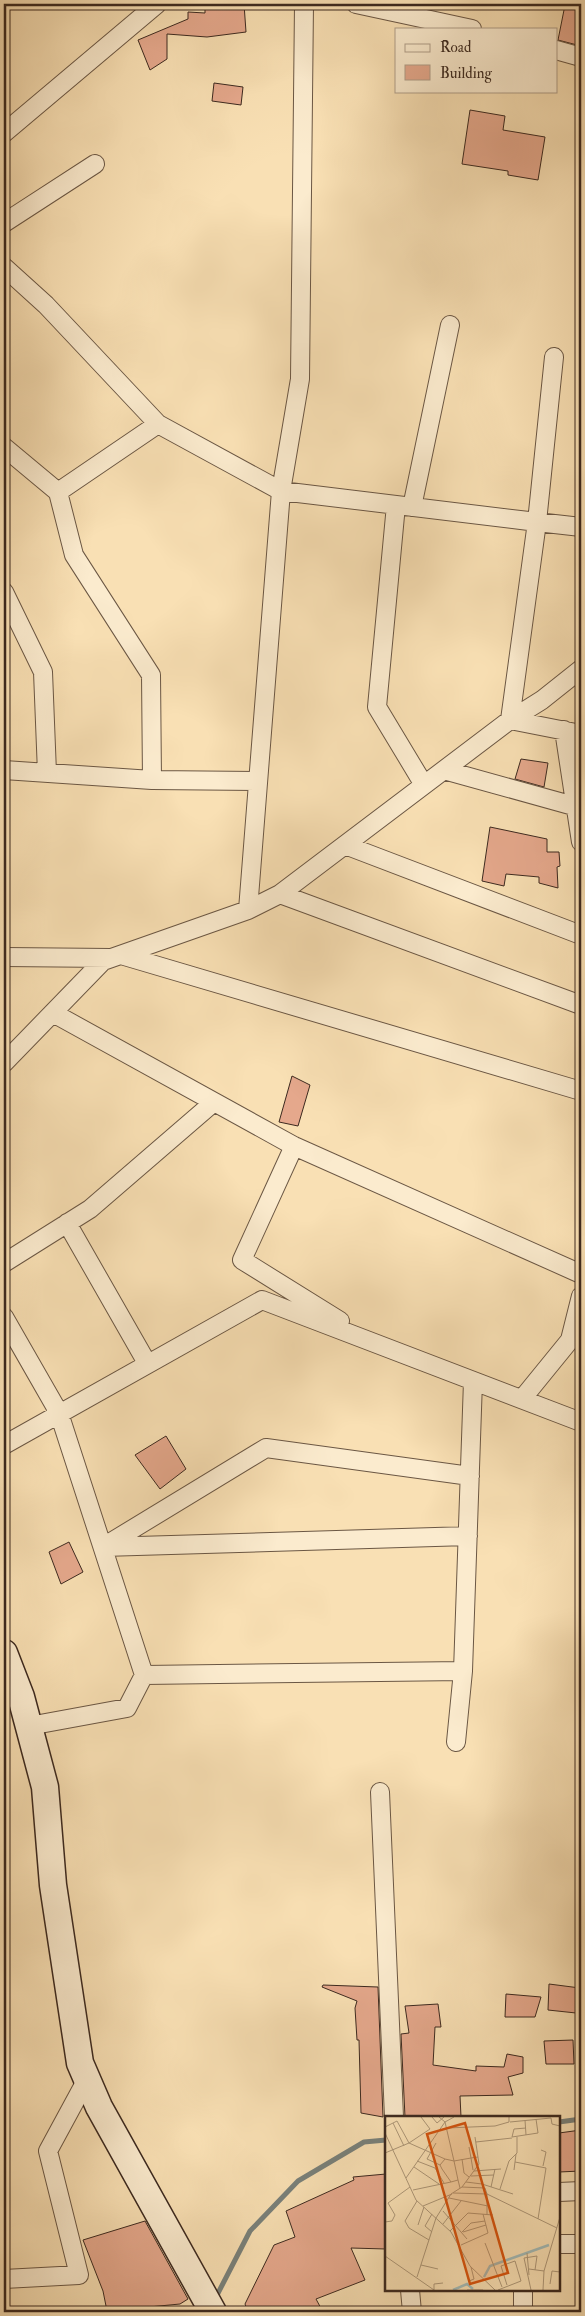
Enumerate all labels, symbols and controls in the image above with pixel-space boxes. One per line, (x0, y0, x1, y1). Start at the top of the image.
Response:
legend (395, 28, 558, 92)
text: Road (440, 38, 472, 57)
text: Building (440, 64, 492, 83)
inset map (385, 2116, 560, 2291)

